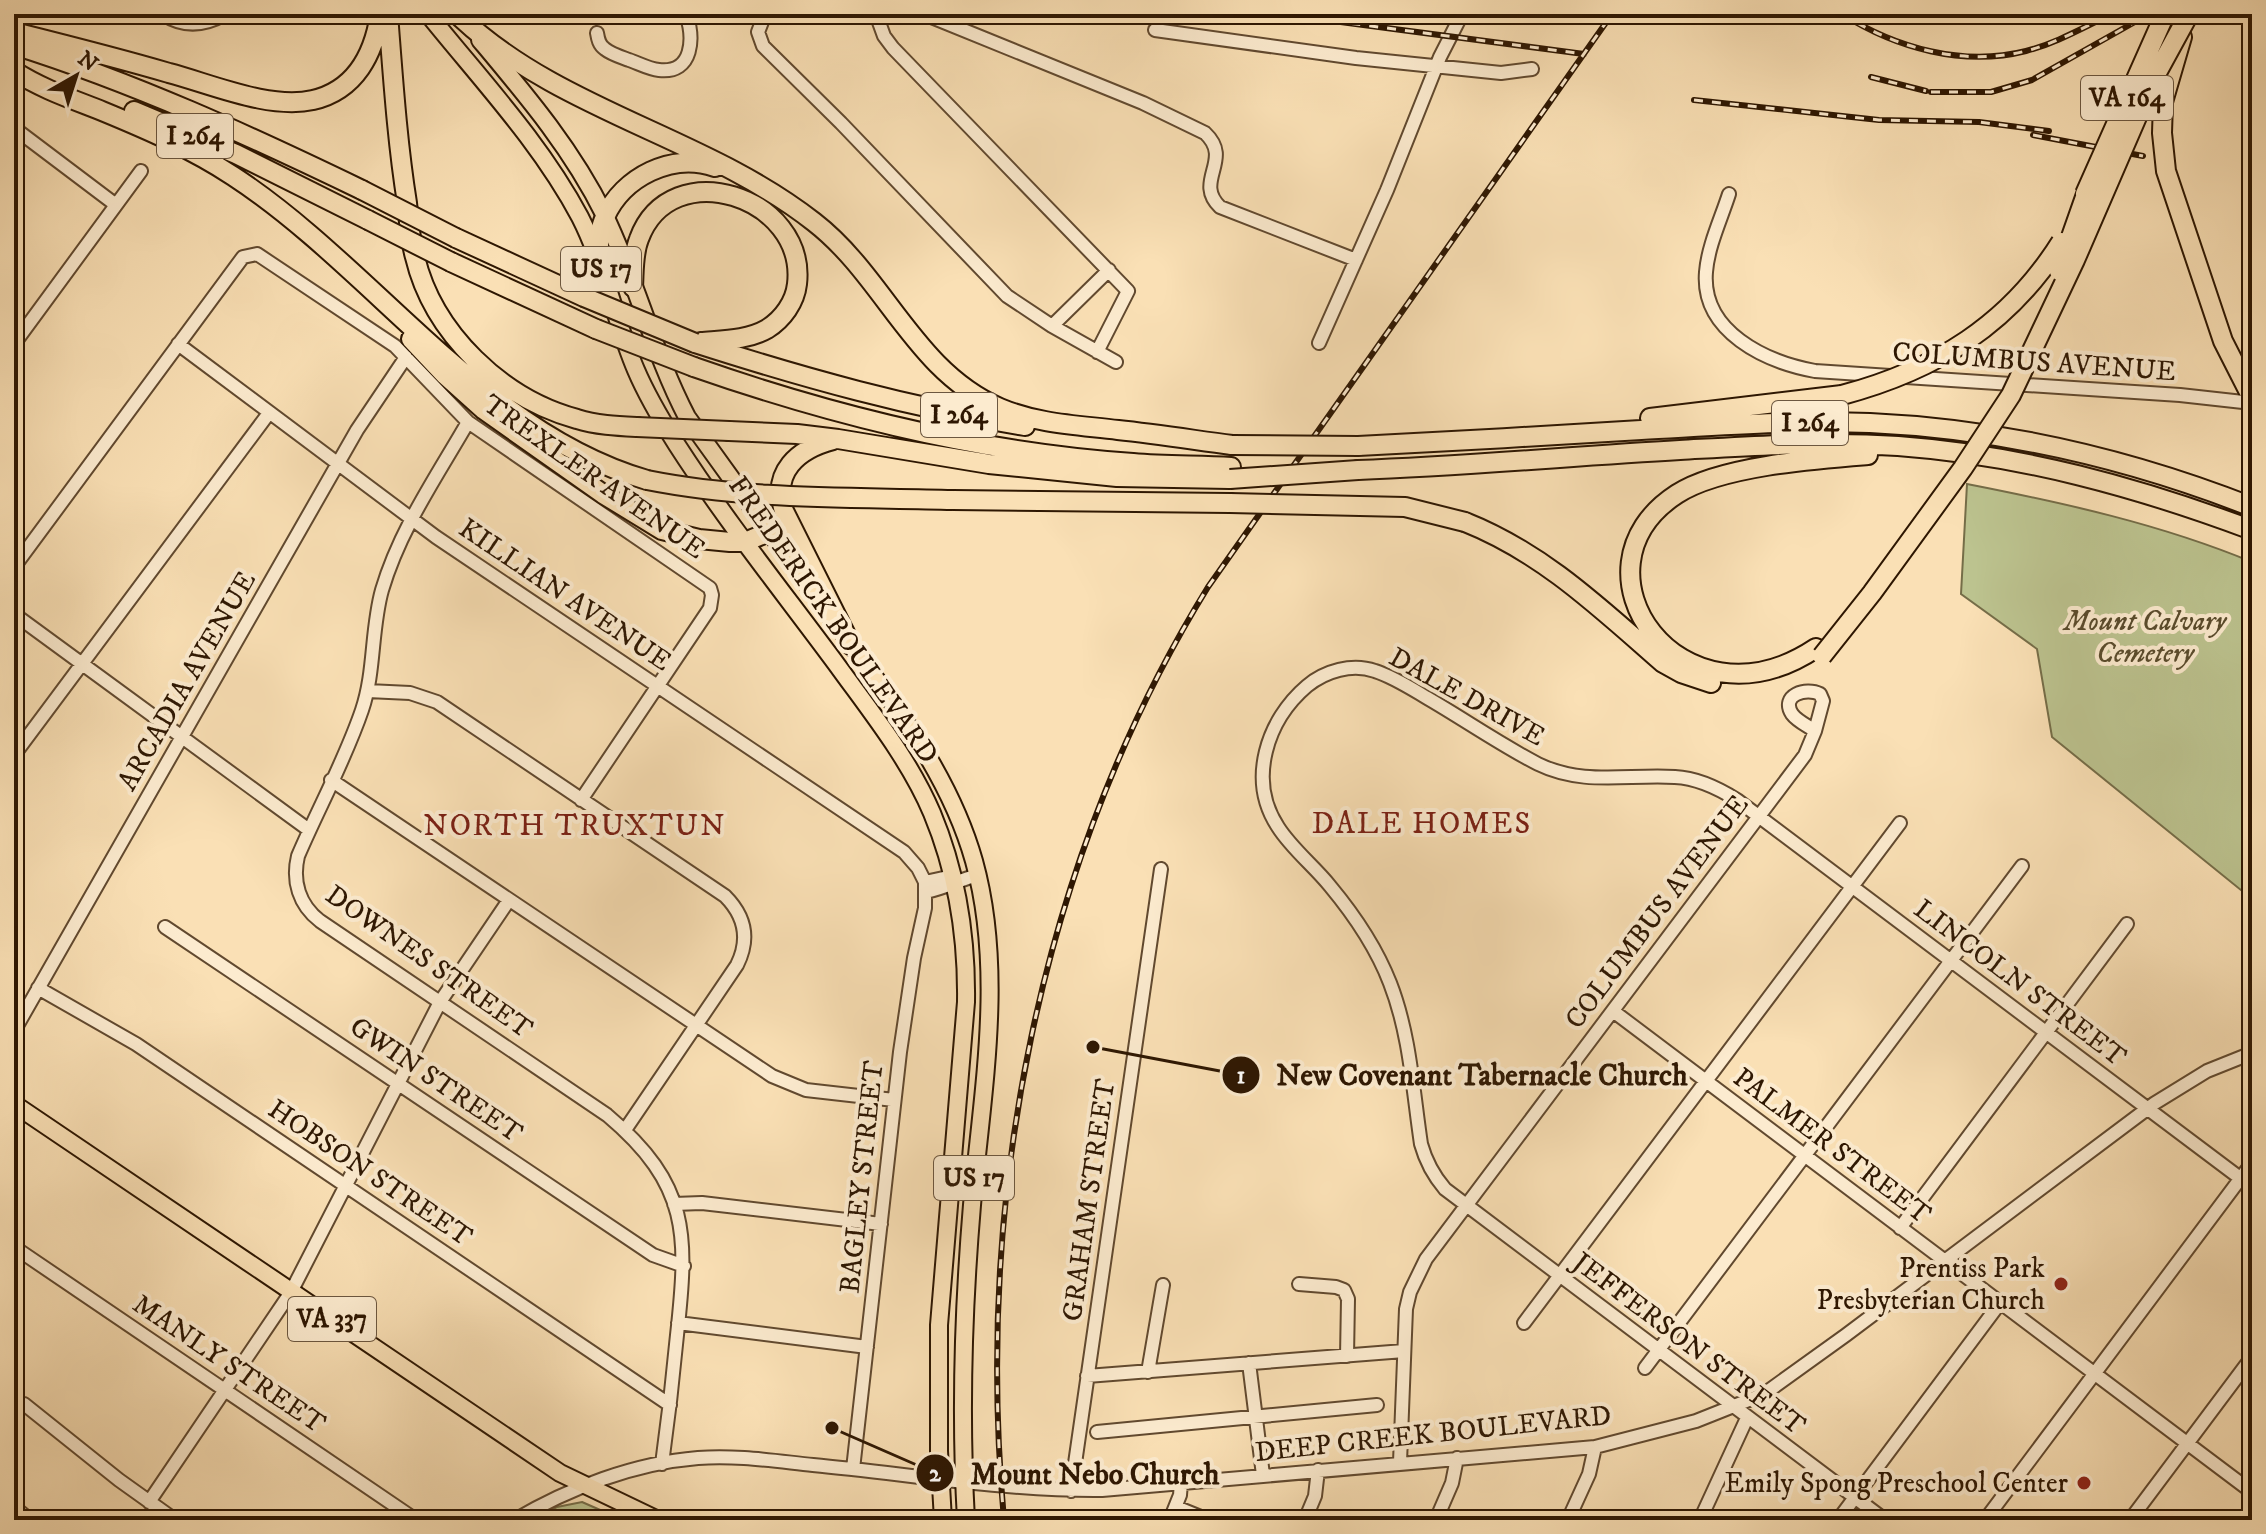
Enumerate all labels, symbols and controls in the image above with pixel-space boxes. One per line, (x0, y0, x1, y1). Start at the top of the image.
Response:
north arrow (36, 36, 116, 116)
text: N (72, 45, 103, 78)
road number: VA 164 (2081, 76, 2173, 120)
road number: I 264 (157, 114, 233, 158)
road number: US 17 (561, 247, 641, 291)
street label: COLUMBUS AVENUE (1891, 335, 2177, 389)
street label: TREXLER AVENUE (476, 387, 712, 567)
road number: I 264 (921, 393, 997, 437)
road number: I 264 (1772, 401, 1848, 445)
street label: FREDERICK BOULEVARD (720, 469, 946, 771)
street label: KILLIAN AVENUE (452, 511, 678, 679)
street label: ARCADIA AVENUE (110, 565, 264, 797)
park label: Mount Calvary Cemetery (2062, 604, 2228, 671)
street label: DALE DRIVE (1383, 640, 1551, 754)
street label: COLUMBUS AVENUE (1558, 788, 1756, 1036)
district label: DALE HOMES (1312, 806, 1532, 843)
district label: NORTH TRUXTUN (423, 808, 727, 845)
street label: DOWNES STREET (319, 877, 539, 1047)
street label: LINCOLN STREET (1907, 892, 2133, 1074)
street label: GWIN STREET (343, 1009, 529, 1151)
callout: New Covenant Tabernacle Church (1221, 1048, 1704, 1102)
text: New Covenant Tabernacle Church (1276, 1058, 1688, 1095)
street label: BAGLEY STREET (832, 1059, 892, 1295)
street label: PALMER STREET (1726, 1060, 1938, 1232)
text: 1 (1237, 1061, 1246, 1091)
street label: GRAHAM STREET (1055, 1077, 1123, 1323)
street label: HOBSON STREET (261, 1092, 479, 1254)
road number: US 17 (934, 1156, 1014, 1200)
street label: JEFFERSON STREET (1563, 1243, 1812, 1443)
place label: Prentiss Park Presbyterian Church (1817, 1251, 2045, 1318)
marker: Prentiss Park Presbyterian Church (2052, 1275, 2070, 1293)
street label: MANLY STREET (126, 1287, 332, 1441)
road number: VA 337 (288, 1297, 376, 1341)
street label: DEEP CREEK BOULEVARD (1253, 1398, 1613, 1470)
callout: Mount Nebo Church (915, 1446, 1236, 1500)
text: Mount Nebo Church (971, 1457, 1220, 1494)
text: 2 (929, 1459, 942, 1489)
place label: Emily Spong Preschool Center (1724, 1466, 2069, 1501)
marker: Emily Spong Preschool Center (2075, 1474, 2093, 1492)

